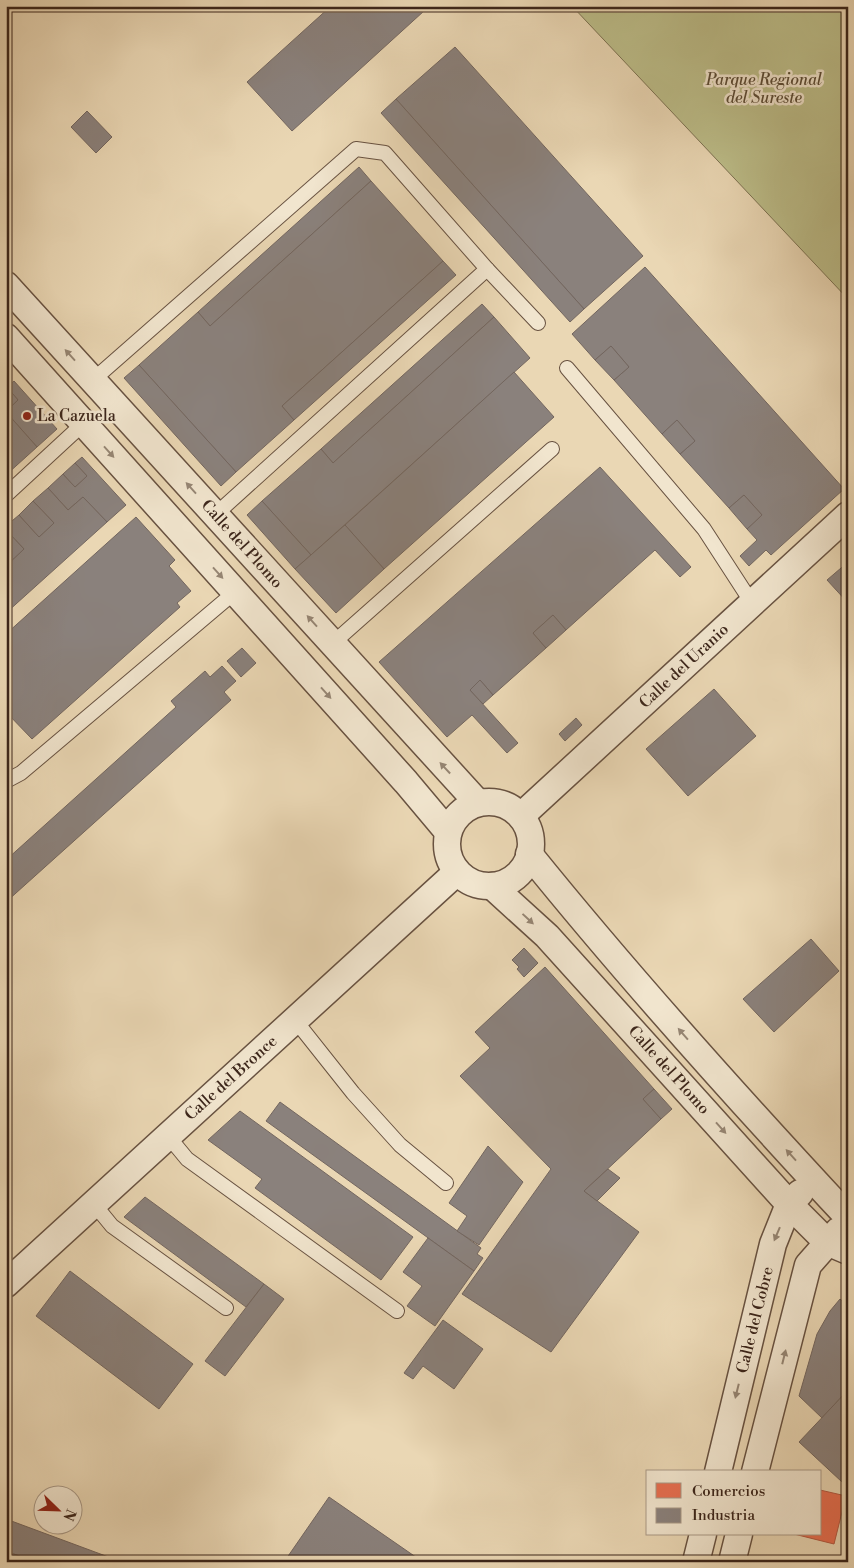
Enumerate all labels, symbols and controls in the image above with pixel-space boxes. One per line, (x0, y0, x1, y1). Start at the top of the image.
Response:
park label: Parque Regional del Sureste (705, 70, 823, 108)
one-way arrow (64, 349, 76, 361)
place label: La Cazuela (37, 406, 117, 426)
marker: La Cazuela (21, 410, 33, 422)
one-way arrow (103, 445, 115, 457)
one-way arrow (185, 483, 197, 495)
street label: Calle del Plomo (197, 495, 287, 593)
one-way arrow (212, 566, 224, 578)
one-way arrow (306, 616, 318, 628)
street label: Calle del Uranio (635, 619, 733, 713)
one-way arrow (320, 687, 332, 699)
one-way arrow (439, 762, 451, 774)
one-way arrow (521, 913, 533, 925)
street label: Calle del Plomo (624, 1021, 714, 1119)
one-way arrow (677, 1028, 688, 1041)
street label: Calle del Bronce (181, 1031, 281, 1125)
one-way arrow (715, 1121, 727, 1133)
one-way arrow (785, 1150, 797, 1162)
one-way arrow (773, 1227, 781, 1242)
street label: Calle del Cobre (732, 1265, 778, 1375)
one-way arrow (780, 1349, 788, 1364)
one-way arrow (733, 1384, 741, 1399)
legend (646, 1470, 822, 1536)
text: Comercios (692, 1482, 765, 1501)
north arrow (32, 1486, 82, 1536)
text: N (59, 1506, 79, 1523)
text: Industria (692, 1506, 755, 1525)

